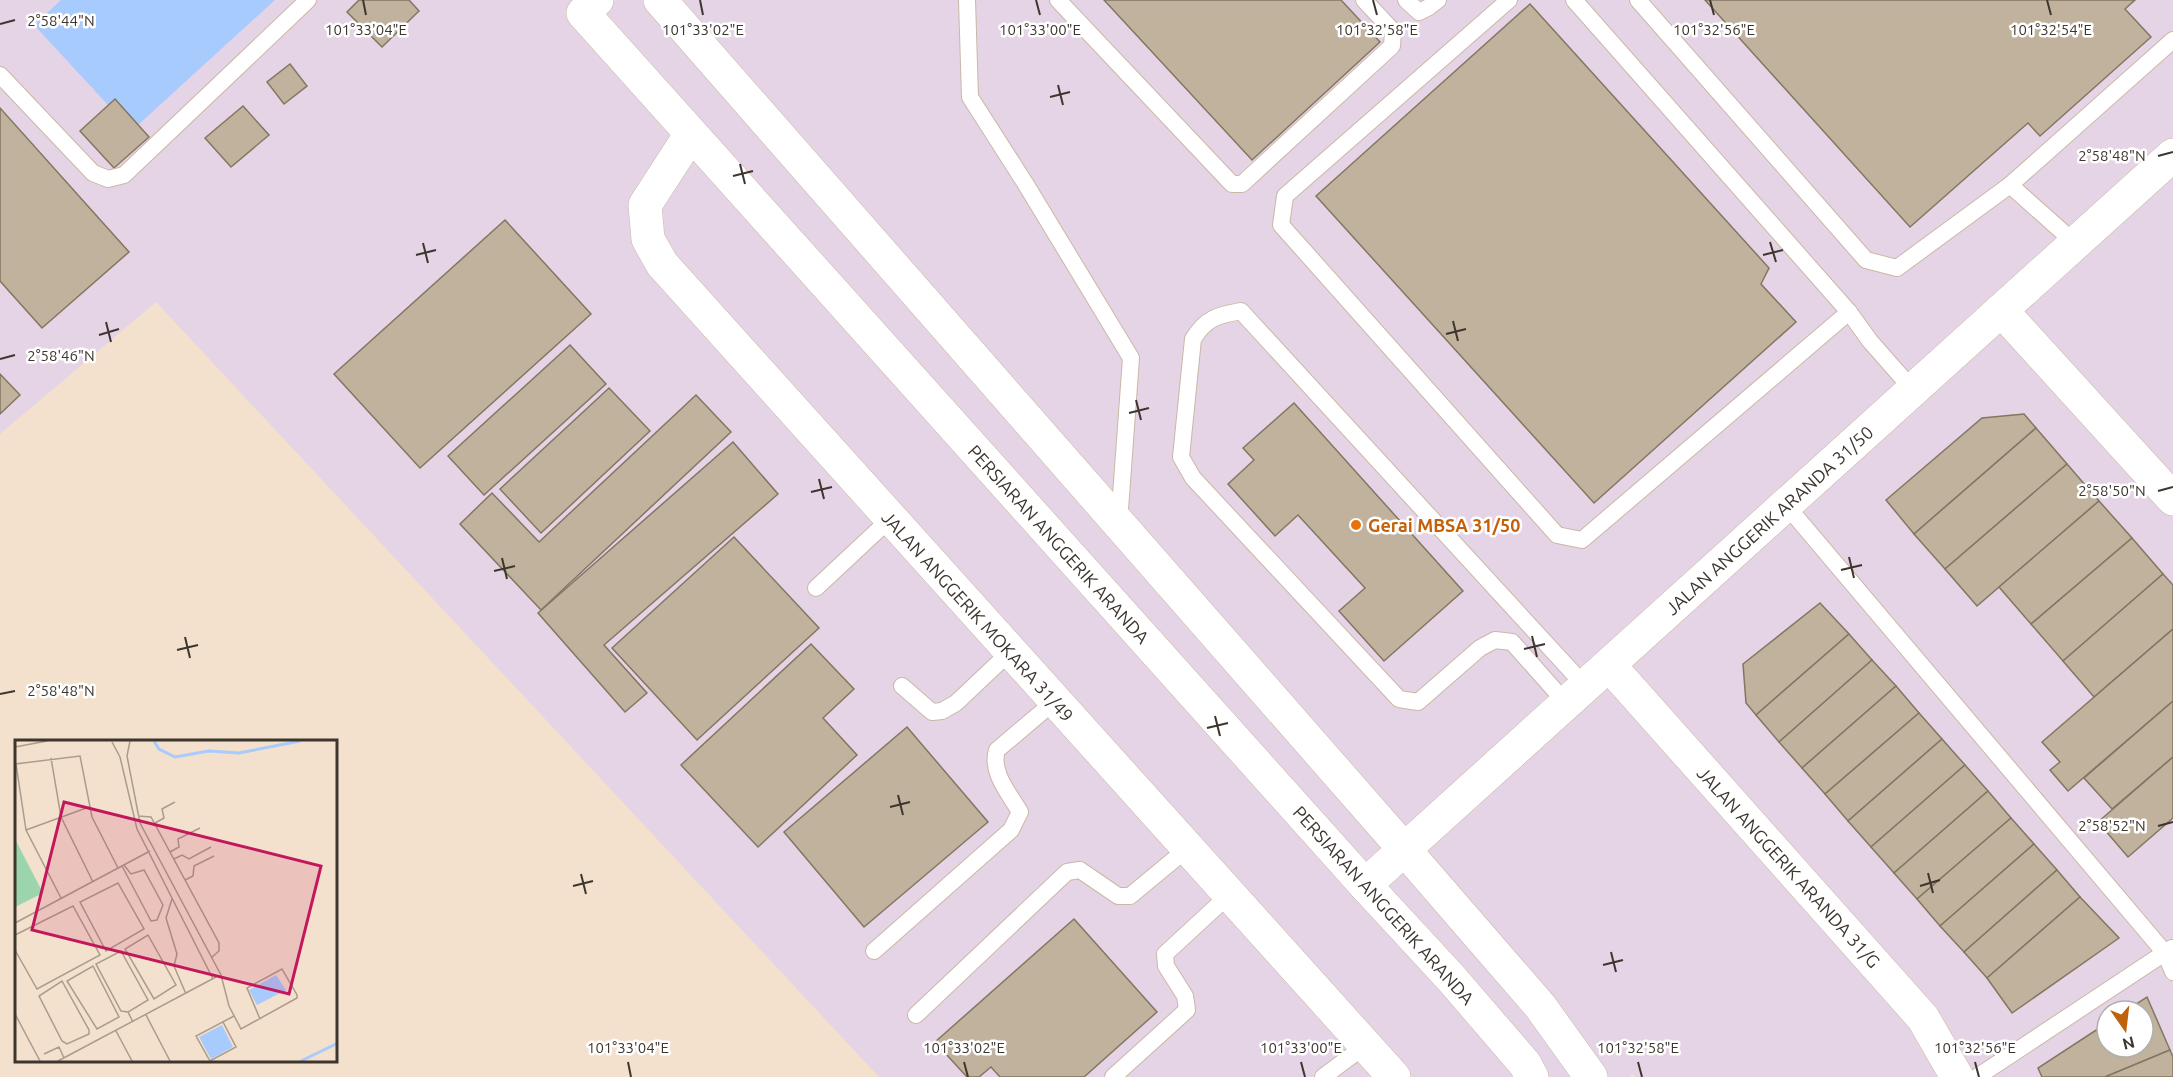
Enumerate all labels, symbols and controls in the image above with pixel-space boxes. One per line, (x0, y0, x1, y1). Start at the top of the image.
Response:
text: 2°58'44"N (27, 12, 95, 29)
text: 101°33'04"E (325, 21, 407, 38)
text: 101°33'02"E (662, 21, 744, 38)
text: 101°33'00"E (999, 21, 1081, 38)
text: 101°32'58"E (1336, 21, 1418, 38)
text: 101°32'56"E (1673, 21, 1755, 38)
text: 101°32'54"E (2010, 21, 2092, 38)
text: 2°58'48"N (2078, 147, 2146, 164)
text: 2°58'46"N (27, 347, 95, 364)
street label: JALAN ANGGERIK ARANDA 31/50 (1661, 422, 1877, 618)
street label: PERSIARAN ANGGERIK ARANDA (965, 441, 1154, 647)
text: 2°58'50"N (2078, 482, 2146, 499)
street label: JALAN ANGGERIK MOKARA 31/49 (878, 507, 1078, 725)
place label: Gerai MBSA 31/50 (1368, 515, 1520, 535)
marker: Gerai MBSA 31/50 (1349, 518, 1363, 532)
text: 2°58'48"N (27, 682, 95, 699)
inset map (15, 740, 338, 1062)
street label: JALAN ANGGERIK ARANDA 31/G (1694, 763, 1884, 971)
street label: PERSIARAN ANGGERIK ARANDA (1290, 802, 1479, 1008)
text: 2°58'52"N (2078, 817, 2146, 834)
north arrow (2095, 999, 2155, 1059)
text: N (2121, 1033, 2137, 1054)
text: 101°33'04"E (587, 1039, 669, 1056)
text: 101°33'02"E (923, 1039, 1005, 1056)
text: 101°33'00"E (1260, 1039, 1342, 1056)
text: 101°32'58"E (1597, 1039, 1679, 1056)
text: 101°32'56"E (1934, 1039, 2016, 1056)

